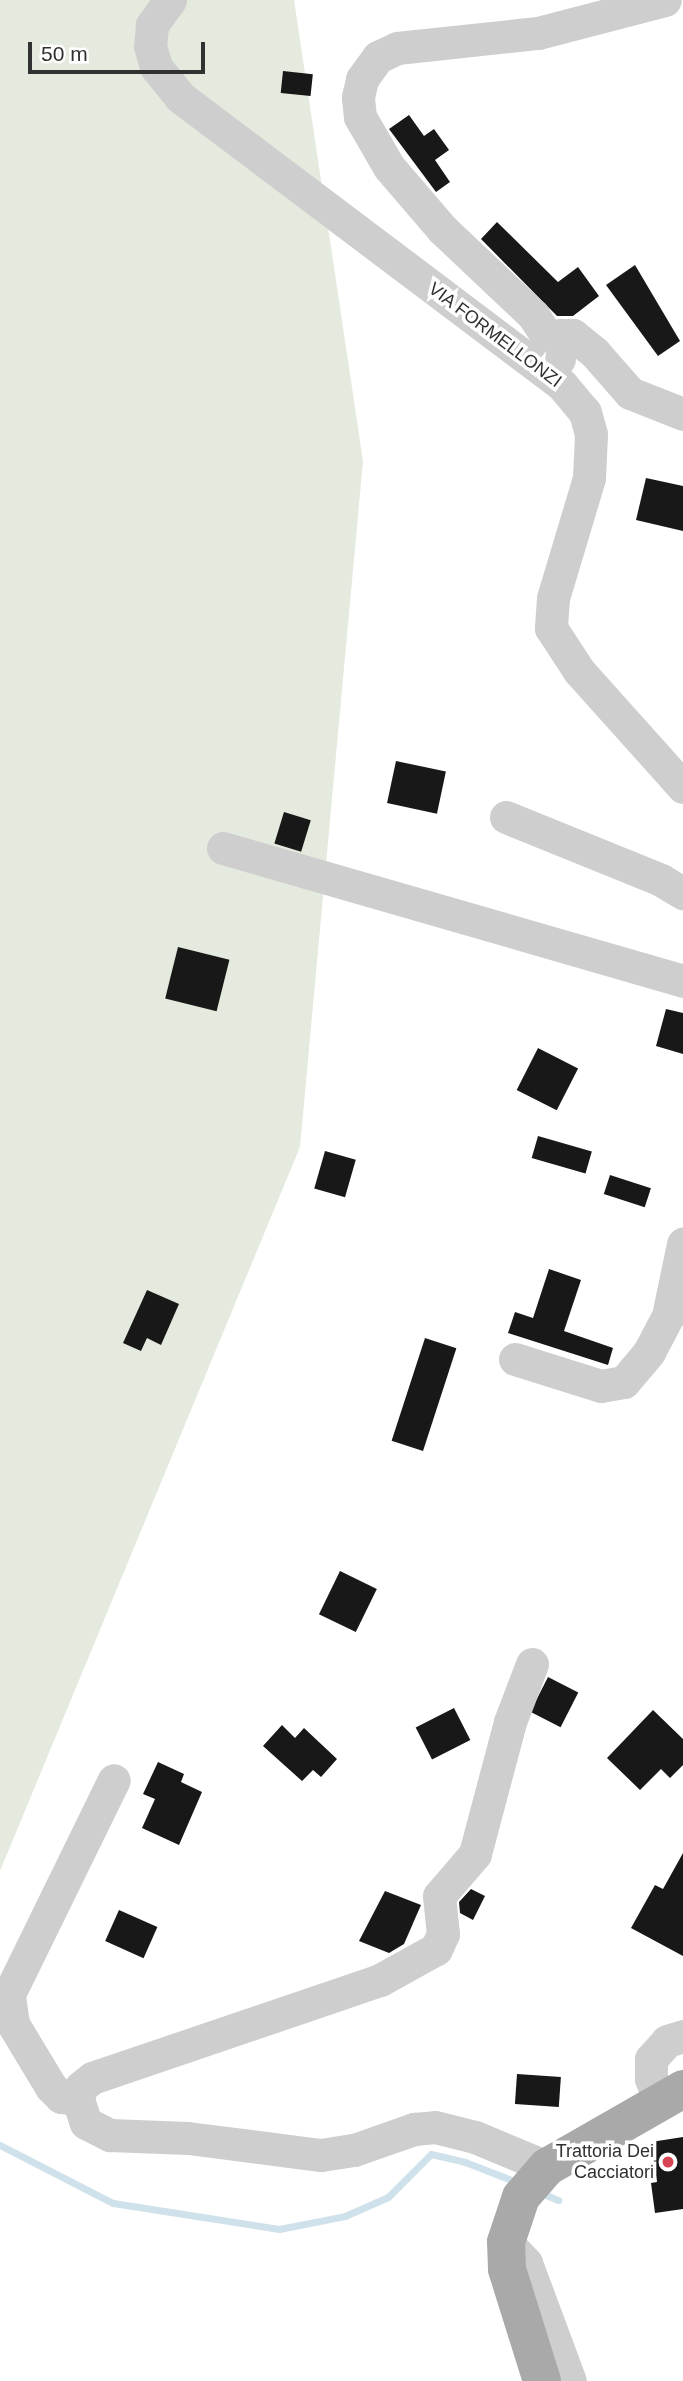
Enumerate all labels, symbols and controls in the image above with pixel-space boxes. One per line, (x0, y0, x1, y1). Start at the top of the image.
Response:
scale bar (32, 28, 208, 72)
text: 50 m (41, 42, 88, 65)
street label: VIA FORMELLONZI (424, 278, 566, 392)
place label: Trattoria Dei Cacciatori (556, 2141, 654, 2184)
marker: Trattoria Dei Cacciatori (660, 2154, 676, 2170)

